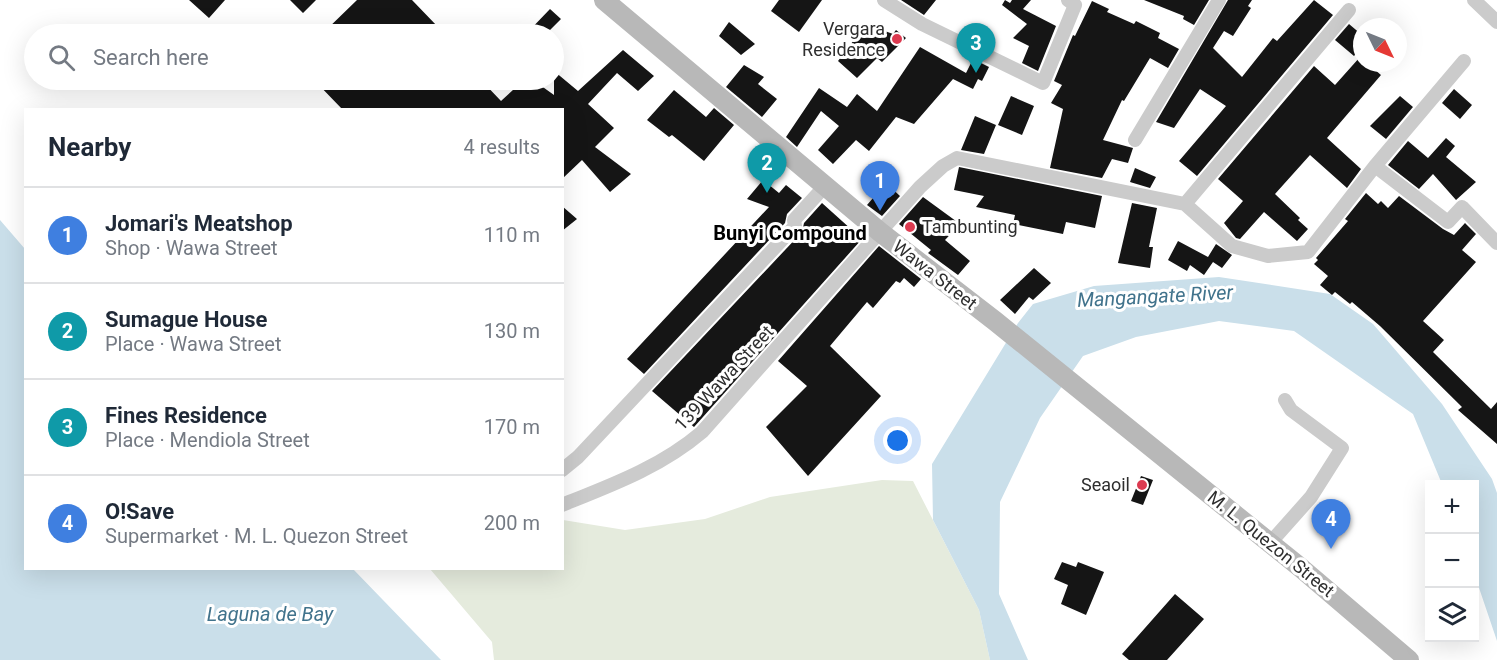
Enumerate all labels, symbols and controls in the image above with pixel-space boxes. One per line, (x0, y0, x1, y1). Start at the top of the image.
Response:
place label: Vergara Residence (802, 18, 885, 60)
north arrow (1353, 18, 1407, 72)
pin: 3 (956, 23, 996, 73)
search box (24, 24, 564, 90)
marker: Vergara Residence (890, 32, 904, 46)
icon: search (45, 41, 78, 74)
text: Search here (93, 45, 209, 70)
text: Nearby (48, 132, 131, 162)
text: 4 results (464, 135, 540, 159)
pin: 2 (748, 144, 786, 193)
pin: 1 (860, 162, 900, 211)
text: Jomari's Meatshop (105, 211, 293, 236)
place label: Tambunting (922, 216, 1018, 237)
marker: Tambunting (903, 220, 917, 234)
district label: Bunyi Compound (713, 221, 867, 245)
text: 1 (62, 223, 73, 247)
text: 110 m (484, 223, 540, 247)
street label: Wawa Street (889, 235, 982, 314)
text: Shop · Wawa Street (105, 236, 278, 260)
water label: Mangangate River (1076, 280, 1235, 312)
text: Sumague House (105, 307, 267, 332)
text: 2 (62, 319, 73, 343)
text: 130 m (484, 319, 540, 343)
street label: 139 Wawa Street (670, 321, 778, 434)
text: Place · Wawa Street (105, 332, 282, 356)
text: Fines Residence (105, 403, 267, 428)
text: 3 (62, 415, 73, 439)
text: 170 m (484, 415, 540, 439)
your location (883, 426, 912, 455)
text: Place · Mendiola Street (105, 428, 310, 452)
place label: Seaoil (1081, 474, 1130, 495)
marker: Seaoil (1135, 478, 1149, 492)
map controls (1425, 480, 1479, 642)
button: + (1425, 480, 1479, 534)
street label: M. L. Quezon Street (1204, 486, 1339, 601)
text: O!Save (105, 499, 174, 524)
pin: 4 (1312, 500, 1350, 549)
text: 4 (62, 511, 73, 535)
text: 200 m (484, 511, 540, 535)
text: Supermarket · M. L. Quezon Street (105, 524, 408, 548)
button: − (1425, 534, 1479, 588)
button: layers (1425, 588, 1479, 642)
water label: Laguna de Bay (207, 602, 334, 626)

